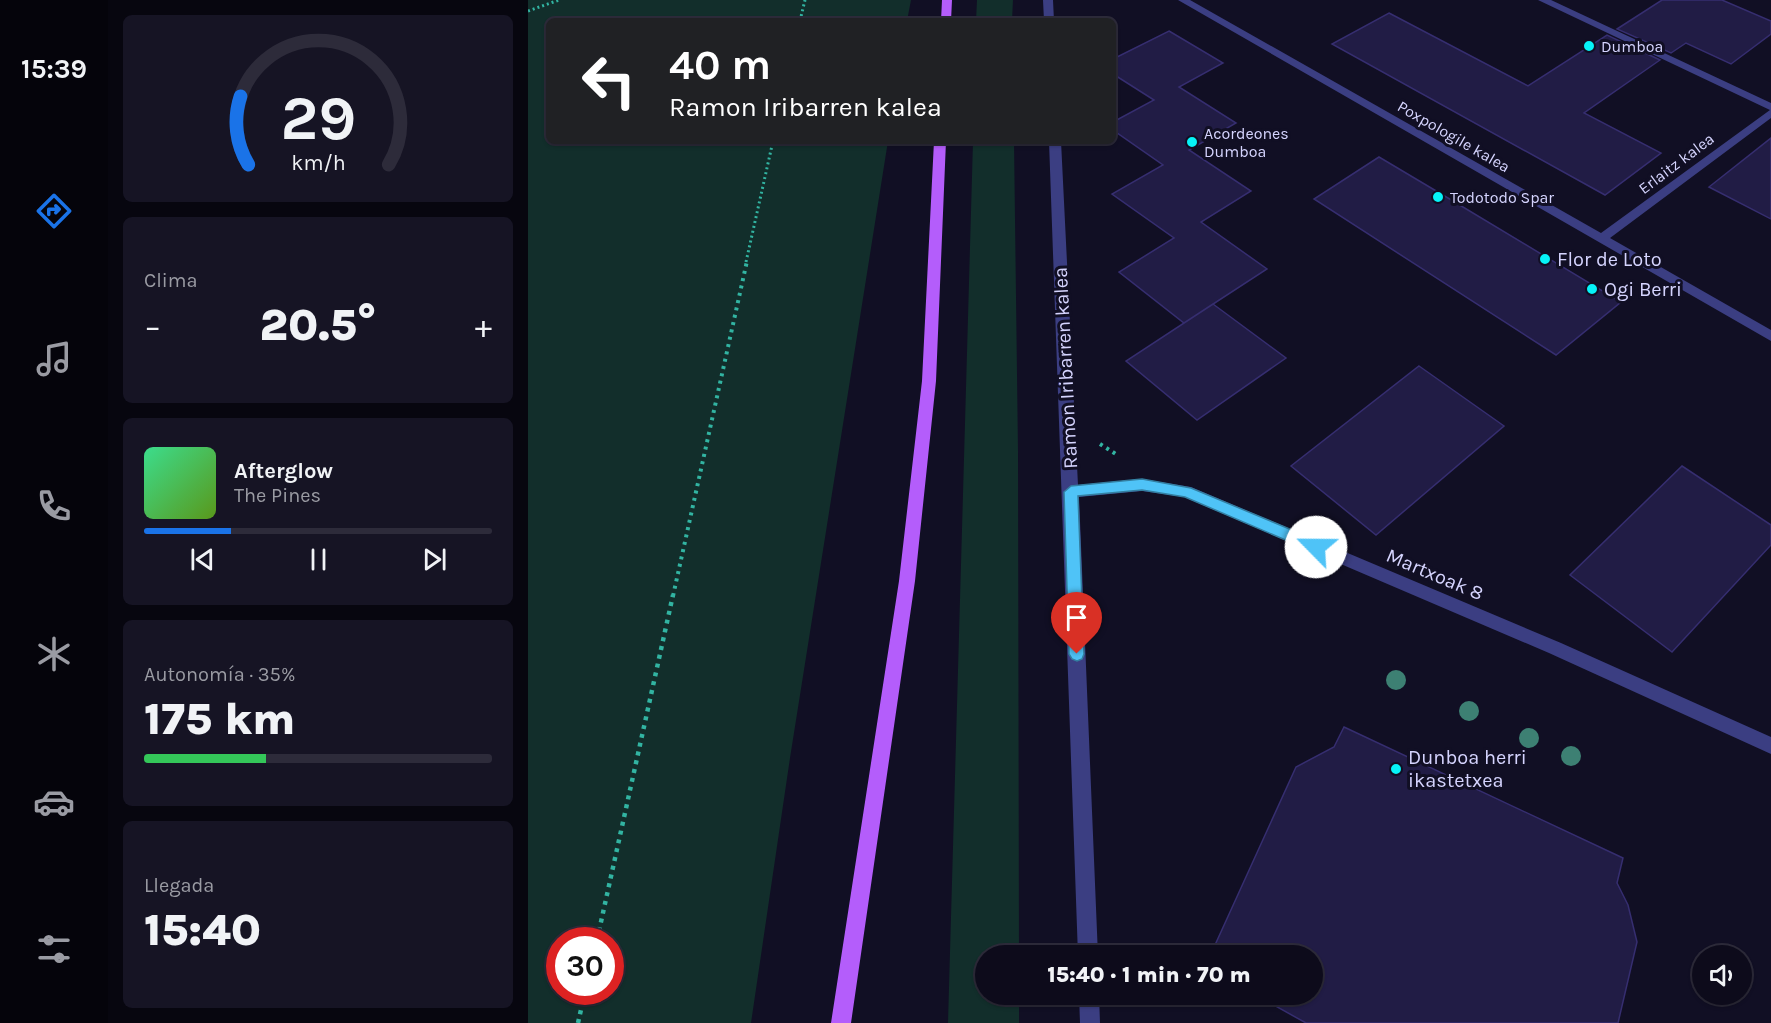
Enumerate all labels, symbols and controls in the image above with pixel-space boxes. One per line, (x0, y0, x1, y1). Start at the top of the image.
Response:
place label: Dumboa (1601, 37, 1663, 56)
marker: Dumboa (1582, 39, 1596, 53)
text: 40 m (669, 40, 771, 90)
icon: left (570, 42, 648, 120)
text: 15:39 (21, 53, 87, 85)
text: 29 (280, 82, 356, 155)
text: Ramon Iribarren kalea (669, 91, 942, 123)
street label: Poxpologile kalea (1394, 97, 1513, 176)
place label: Acordeones Dumboa (1204, 124, 1289, 161)
street label: Erlaitz kalea (1635, 129, 1718, 198)
marker: Acordeones Dumboa (1185, 135, 1199, 149)
text: km/h (291, 151, 345, 176)
place label: Todotodo Spar (1450, 188, 1554, 207)
icon: directions (33, 190, 75, 232)
marker: Todotodo Spar (1431, 190, 1445, 204)
place label: Flor de Loto (1557, 248, 1662, 271)
marker: Flor de Loto (1538, 252, 1552, 266)
street label: Ramon Iribarren kalea (1049, 266, 1082, 469)
text: Clima (144, 269, 198, 292)
place label: Ogi Berri (1604, 278, 1682, 301)
marker: Ogi Berri (1585, 282, 1599, 296)
text: 20.5° (260, 299, 376, 351)
text: − (144, 307, 161, 345)
text: + (475, 307, 492, 345)
icon: music (33, 338, 75, 380)
text: Afterglow (234, 458, 333, 484)
text: The Pines (234, 484, 321, 507)
icon: phone (33, 485, 75, 527)
position arrow (1284, 515, 1348, 579)
icon: previous (186, 543, 219, 576)
icon: pause (302, 543, 335, 576)
icon: next (418, 543, 451, 576)
street label: Martxoak 8 (1383, 544, 1487, 605)
pin (1051, 592, 1102, 654)
icon: arrive (1060, 601, 1093, 634)
icon: climate (33, 633, 75, 675)
text: Autonomía · 35% (144, 663, 295, 686)
text: 175 km (144, 693, 295, 745)
place label: Dunboa herri ikastetxea (1408, 746, 1527, 792)
marker: Dunboa herri ikastetxea (1389, 762, 1403, 776)
icon: car (33, 781, 75, 823)
text: Llegada (144, 874, 214, 897)
text: 15:40 (144, 904, 261, 956)
speed limit sign: 30 (546, 927, 624, 1005)
icon: filters (33, 928, 75, 970)
map controls (1692, 945, 1752, 1005)
button: sound (1692, 945, 1752, 1005)
text: 15:40 · 1 min · 70 m (1047, 962, 1251, 988)

